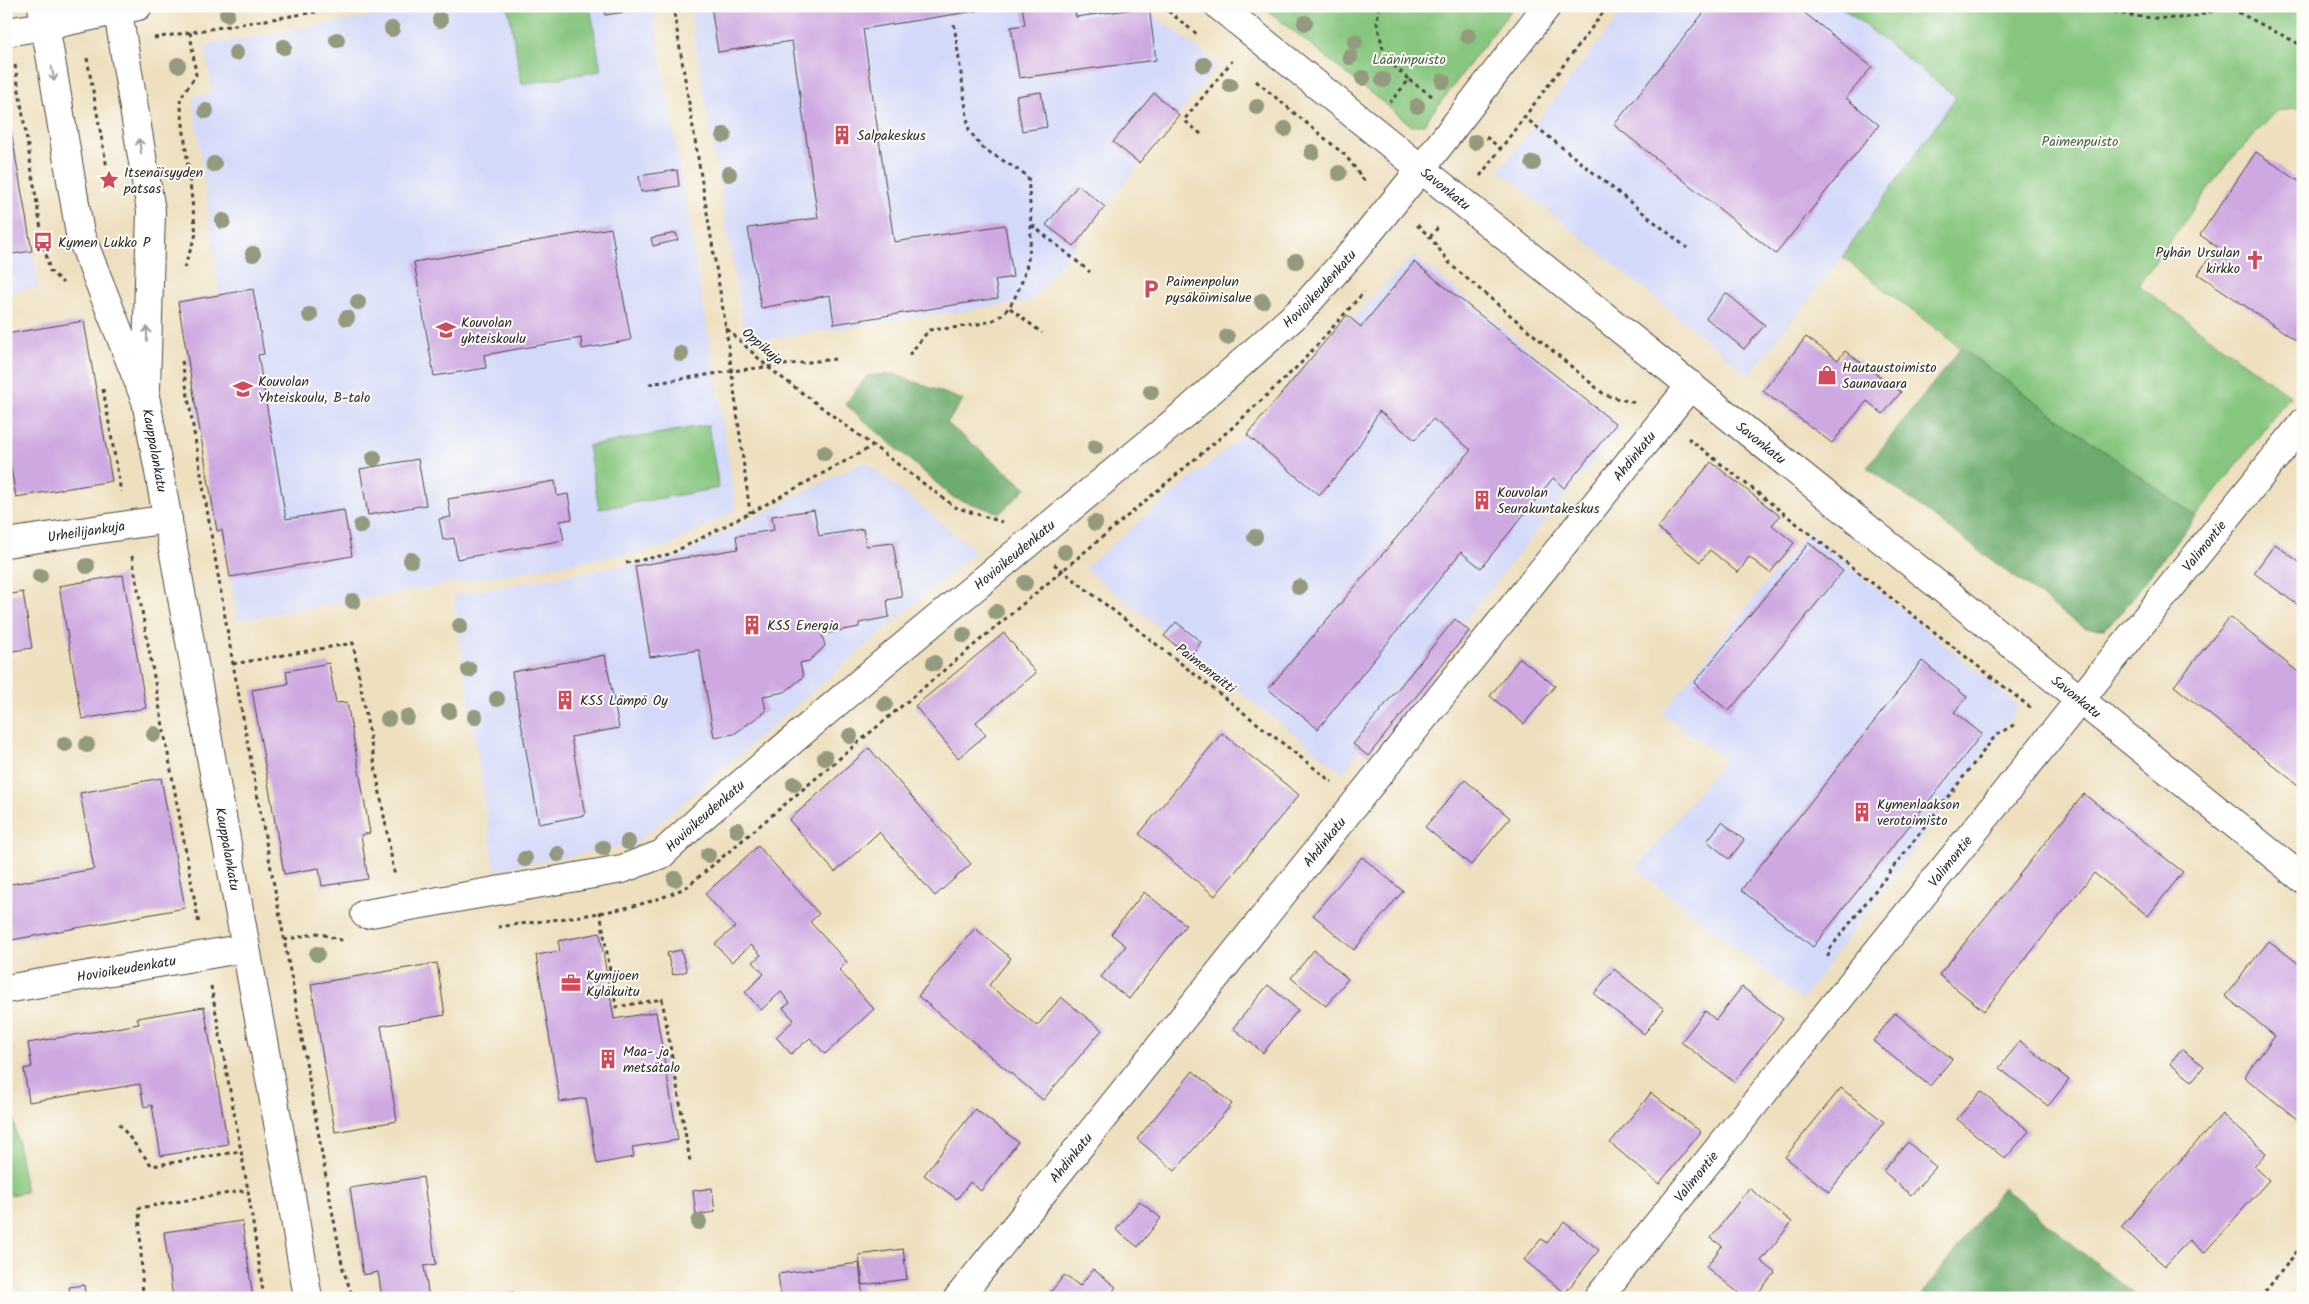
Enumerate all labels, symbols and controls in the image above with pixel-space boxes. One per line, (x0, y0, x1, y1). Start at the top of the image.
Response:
park label: Lääninpuisto (1372, 49, 1446, 71)
one-way arrow (48, 66, 58, 82)
building icon: Salpakeskus (831, 124, 853, 146)
place label: Salpakeskus (857, 125, 926, 147)
park label: Paimenpuisto (2042, 131, 2118, 153)
one-way arrow (134, 138, 144, 154)
place label: Itsenäisyyden patsas (123, 162, 203, 200)
street label: Savonkatu (1415, 162, 1475, 217)
place icon: Itsenäisyyden patsas (98, 169, 120, 191)
bus stop icon: Kymen Lukko P (32, 231, 54, 253)
place label: Kymen Lukko P (58, 232, 151, 254)
place label: Pyhän Ursulan kirkko (2155, 242, 2240, 280)
street label: Hovioikeudenkatu (1278, 245, 1362, 334)
church icon: Pyhän Ursulan kirkko (2244, 249, 2266, 271)
place label: Paimenpolun pysäköimisalue (1165, 271, 1252, 309)
parking icon: Paimenpolun pysäköimisalue (1140, 278, 1162, 300)
place label: Kouvolan yhteiskoulu (460, 312, 526, 350)
school or university icon: Kouvolan yhteiskoulu (435, 319, 457, 341)
street label: Oppikuja (737, 322, 788, 371)
one-way arrow (143, 327, 152, 343)
place label: Hautaustoimisto Saunavaara (1842, 357, 1937, 395)
shop icon: Hautaustoimisto Saunavaara (1816, 364, 1838, 386)
place label: Kouvolan Yhteiskoulu, B-talo (258, 371, 370, 409)
school or university icon: Kouvolan Yhteiskoulu, B-talo (232, 378, 254, 400)
street label: Kauppalankatu (136, 407, 173, 494)
street label: Savonkatu (1731, 416, 1791, 471)
street label: Ahdinkatu (1608, 426, 1662, 486)
place label: Kouvolan Seurakuntakeskus (1497, 482, 1600, 520)
building icon: Kouvolan Seurakuntakeskus (1471, 489, 1493, 511)
street label: Hovioikeudenkatu (969, 515, 1061, 596)
street label: Valimontie (2177, 515, 2233, 577)
street label: Urheilijankuja (46, 516, 126, 549)
building icon: KSS Energia (741, 614, 763, 636)
place label: KSS Energia (767, 615, 839, 637)
street label: Paimenraitti (1171, 638, 1241, 700)
street label: Savonkatu (2046, 670, 2106, 725)
building icon: KSS Lämpö Oy (554, 689, 576, 711)
place label: KSS Lämpö Oy (580, 690, 668, 712)
street label: Hovioikeudenkatu (660, 775, 750, 858)
place label: Kymenlaakson verotoimisto (1877, 794, 1960, 832)
building icon: Kymenlaakson verotoimisto (1851, 801, 1873, 823)
street label: Kauppalankatu (209, 806, 245, 893)
street label: Ahdinkatu (1298, 812, 1352, 872)
street label: Valimontie (1923, 831, 1979, 892)
street label: Hovioikeudenkatu (75, 950, 178, 989)
place label: Kymijoen Kyläkuitu (586, 965, 640, 1003)
office icon: Kymijoen Kyläkuitu (560, 972, 582, 994)
place label: Maa- ja metsätalo (623, 1041, 680, 1079)
building icon: Maa- ja metsätalo (597, 1048, 619, 1070)
street label: Ahdinkatu (1044, 1128, 1099, 1188)
street label: Valimontie (1669, 1146, 1725, 1208)

